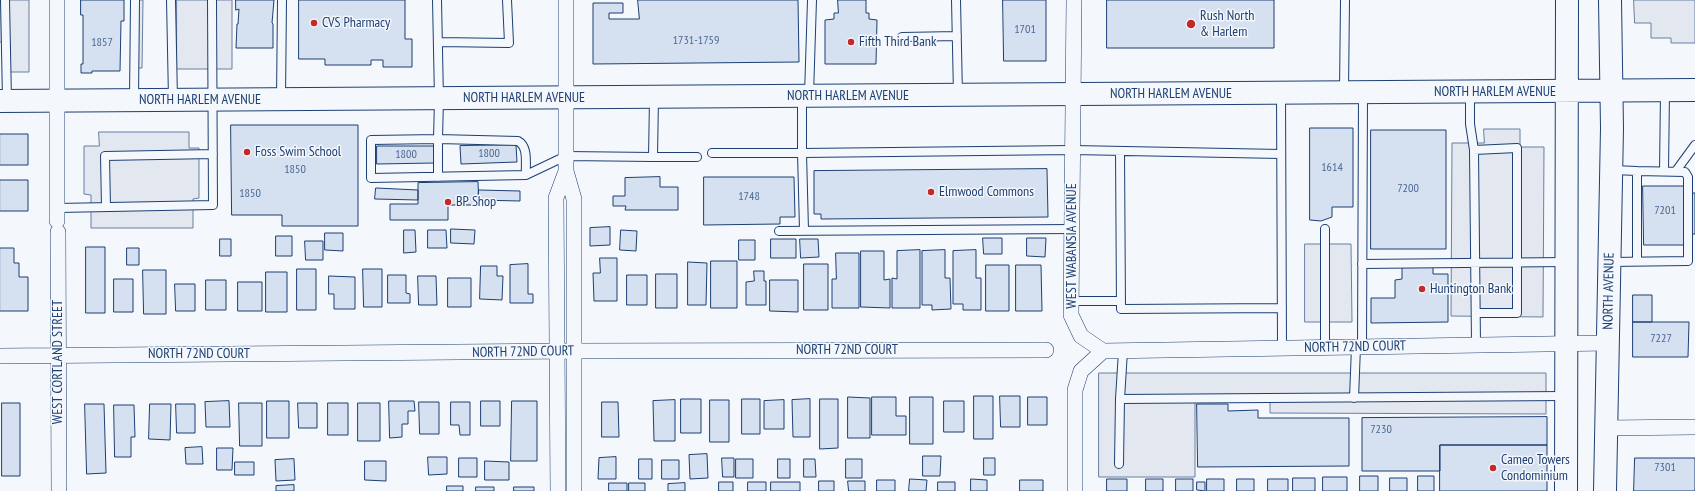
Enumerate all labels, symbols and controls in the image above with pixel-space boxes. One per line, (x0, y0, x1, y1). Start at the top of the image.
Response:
place label: Rush North & Harlem (1200, 8, 1254, 40)
place label: CVS Pharmacy (322, 15, 390, 31)
marker: CVS Pharmacy (309, 18, 319, 28)
marker: Rush North & Harlem (1185, 18, 1197, 30)
house number: 1701 (1014, 23, 1036, 37)
house number: 1731-1759 (673, 34, 719, 48)
place label: Fifth Third Bank (859, 34, 936, 50)
house number: 1857 (91, 36, 113, 50)
marker: Fifth Third Bank (846, 37, 856, 47)
street label: NORTH HARLEM AVENUE (1434, 84, 1556, 100)
street label: NORTH HARLEM AVENUE (1110, 86, 1232, 102)
street label: NORTH HARLEM AVENUE (787, 88, 909, 104)
street label: NORTH HARLEM AVENUE (463, 90, 585, 106)
street label: NORTH HARLEM AVENUE (139, 92, 261, 108)
place label: Foss Swim School (255, 144, 341, 160)
marker: Foss Swim School (242, 147, 252, 157)
house number: 1800 (478, 147, 500, 161)
house number: 1800 (395, 148, 417, 162)
house number: 1614 (1321, 161, 1343, 175)
house number: 1850 (284, 163, 306, 177)
house number: 7200 (1397, 182, 1419, 196)
street label: WEST WABANSIA AVENUE (1064, 183, 1080, 309)
place label: Elmwood Commons (939, 184, 1034, 200)
house number: 1850 (239, 187, 261, 201)
marker: Elmwood Commons (926, 187, 936, 197)
house number: 1748 (738, 190, 760, 204)
place label: BP Shop (456, 194, 496, 210)
marker: BP Shop (443, 197, 453, 207)
house number: 7201 (1654, 204, 1676, 218)
street label: NORTH AVENUE (1600, 252, 1618, 330)
place label: Huntington Bank (1430, 281, 1511, 297)
marker: Huntington Bank (1417, 284, 1427, 294)
street label: WEST CORTLAND STREET (50, 300, 66, 424)
house number: 7227 (1650, 332, 1672, 346)
street label: NORTH 72ND COURT (1304, 338, 1406, 356)
street label: NORTH 72ND COURT (796, 342, 898, 358)
street label: NORTH 72ND COURT (472, 343, 574, 361)
street label: NORTH 72ND COURT (148, 346, 250, 362)
house number: 7230 (1370, 423, 1392, 437)
place label: Cameo Towers Condominium (1501, 452, 1570, 484)
house number: 7301 (1654, 461, 1676, 475)
marker: Cameo Towers Condominium (1488, 463, 1498, 473)

